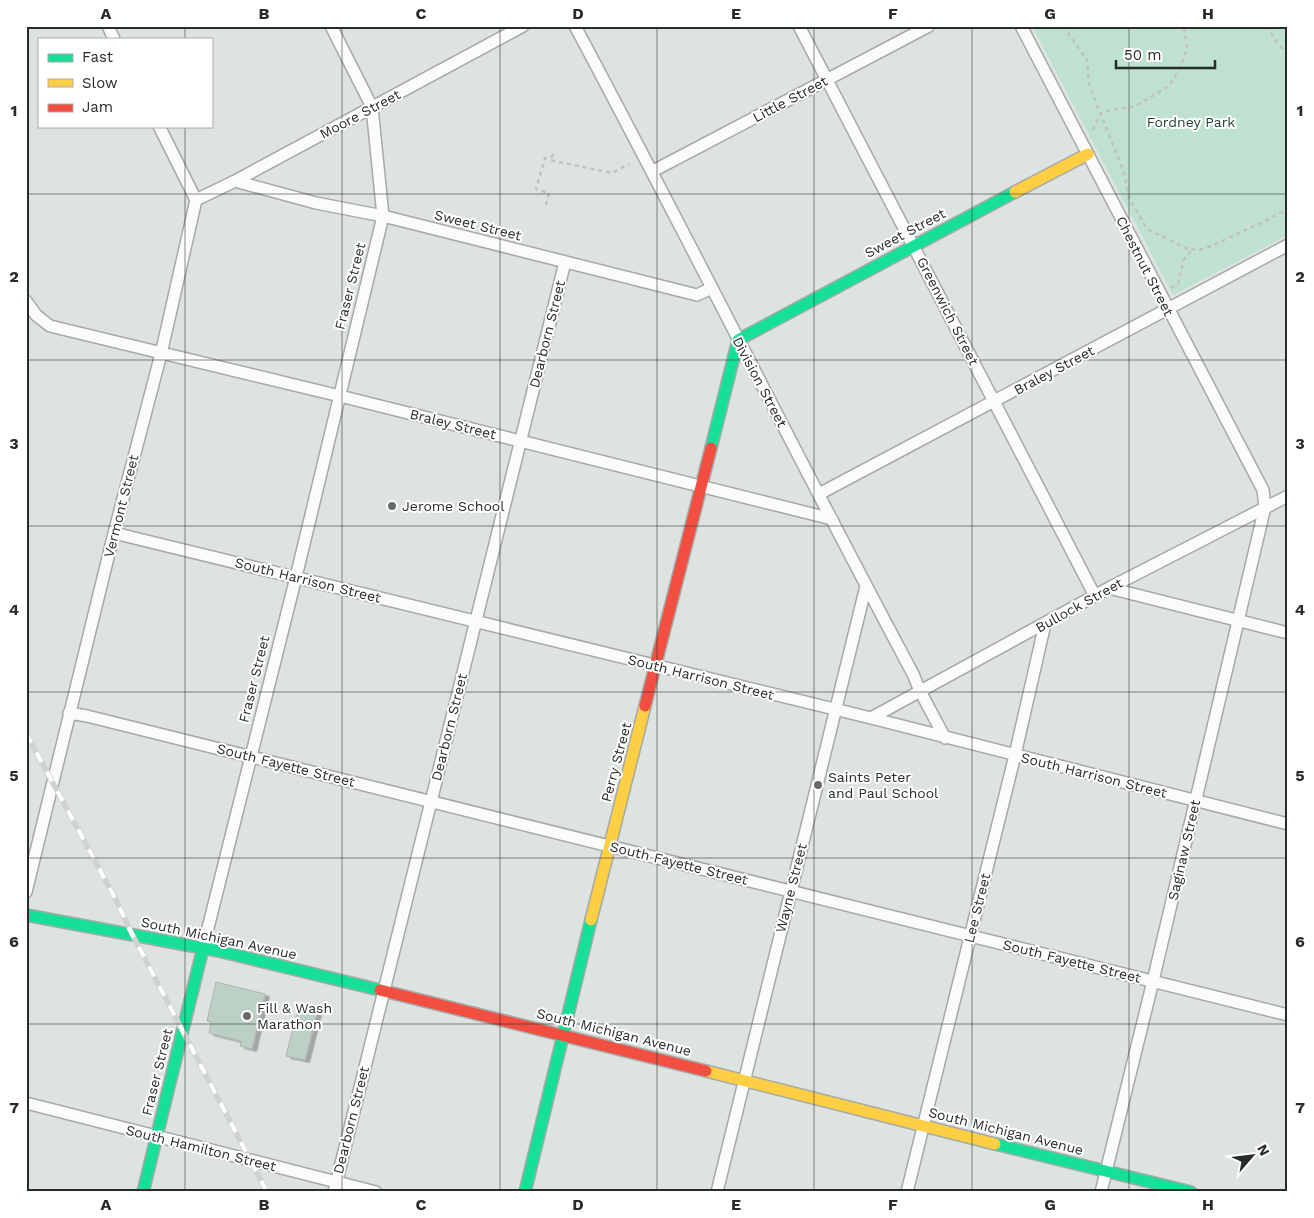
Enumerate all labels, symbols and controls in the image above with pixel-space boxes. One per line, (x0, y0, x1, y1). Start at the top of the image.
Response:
text: A (101, 4, 112, 23)
text: B (259, 4, 270, 23)
text: C (416, 4, 427, 23)
text: D (572, 4, 584, 23)
text: E (731, 4, 741, 23)
text: F (888, 4, 898, 23)
text: G (1044, 4, 1056, 23)
text: H (1202, 4, 1214, 23)
legend (38, 38, 212, 128)
scale bar (1116, 38, 1215, 70)
text: 50 m (1124, 46, 1161, 64)
text: Fast (82, 48, 114, 66)
street label: Little Street (750, 73, 830, 125)
text: Slow (82, 74, 118, 92)
street label: Moore Street (317, 86, 403, 142)
text: Jam (82, 98, 113, 116)
text: 1 (11, 101, 17, 120)
text: 1 (1297, 101, 1303, 120)
park label: Fordney Park (1147, 114, 1235, 130)
street label: Sweet Street (862, 205, 948, 261)
street label: Sweet Street (433, 206, 523, 244)
street label: Chestnut Street (1113, 214, 1177, 319)
street label: Fraser Street (331, 241, 369, 331)
street label: Greenwich Street (914, 254, 982, 368)
text: 2 (9, 267, 19, 286)
text: 2 (1295, 267, 1305, 286)
street label: Dearborn Street (526, 278, 568, 389)
street label: Division Street (729, 334, 791, 430)
street label: Braley Street (1011, 342, 1097, 398)
street label: Braley Street (408, 406, 498, 442)
text: 3 (9, 434, 19, 453)
text: 3 (1295, 434, 1305, 453)
street label: Vermont Street (100, 453, 142, 559)
place label: Jerome School (402, 498, 505, 514)
marker: Jerome School (386, 500, 398, 512)
street label: South Harrison Street (233, 554, 383, 606)
street label: Bullock Street (1033, 574, 1125, 636)
text: 4 (9, 600, 19, 619)
text: 4 (1295, 600, 1305, 619)
street label: Fraser Street (235, 634, 273, 724)
street label: South Harrison Street (626, 651, 776, 703)
street label: Dearborn Street (428, 671, 470, 782)
street label: Perry Street (598, 720, 634, 804)
street label: South Fayette Street (215, 740, 357, 790)
street label: South Harrison Street (1019, 749, 1169, 801)
text: 5 (9, 766, 19, 785)
text: 5 (1295, 766, 1305, 785)
place label: Saints Peter and Paul School (828, 769, 939, 801)
marker: Saints Peter and Paul School (812, 779, 824, 791)
street label: Saginaw Street (1165, 798, 1203, 902)
street label: South Fayette Street (608, 838, 750, 888)
street label: Wayne Street (772, 842, 810, 934)
street label: Lee Street (961, 871, 993, 944)
street label: South Michigan Avenue (140, 914, 298, 962)
text: 6 (9, 932, 19, 951)
text: 6 (1295, 932, 1305, 951)
street label: South Fayette Street (1001, 936, 1143, 986)
place label: Fill & Wash Marathon (257, 1000, 332, 1032)
street label: South Michigan Avenue (535, 1005, 693, 1059)
marker: Fill & Wash Marathon (241, 1010, 253, 1022)
street label: Fraser Street (138, 1027, 176, 1117)
street label: Dearborn Street (330, 1064, 372, 1175)
text: 7 (9, 1098, 19, 1117)
text: 7 (1295, 1098, 1305, 1117)
street label: South Michigan Avenue (927, 1104, 1085, 1158)
street label: South Hamilton Street (124, 1122, 278, 1174)
north arrow (1226, 1130, 1276, 1180)
text: N (1254, 1142, 1273, 1158)
text: A (101, 1195, 112, 1214)
text: B (259, 1195, 270, 1214)
text: C (416, 1195, 427, 1214)
text: D (572, 1195, 584, 1214)
text: E (731, 1195, 741, 1214)
text: F (888, 1195, 898, 1214)
text: G (1044, 1195, 1056, 1214)
text: H (1202, 1195, 1214, 1214)

